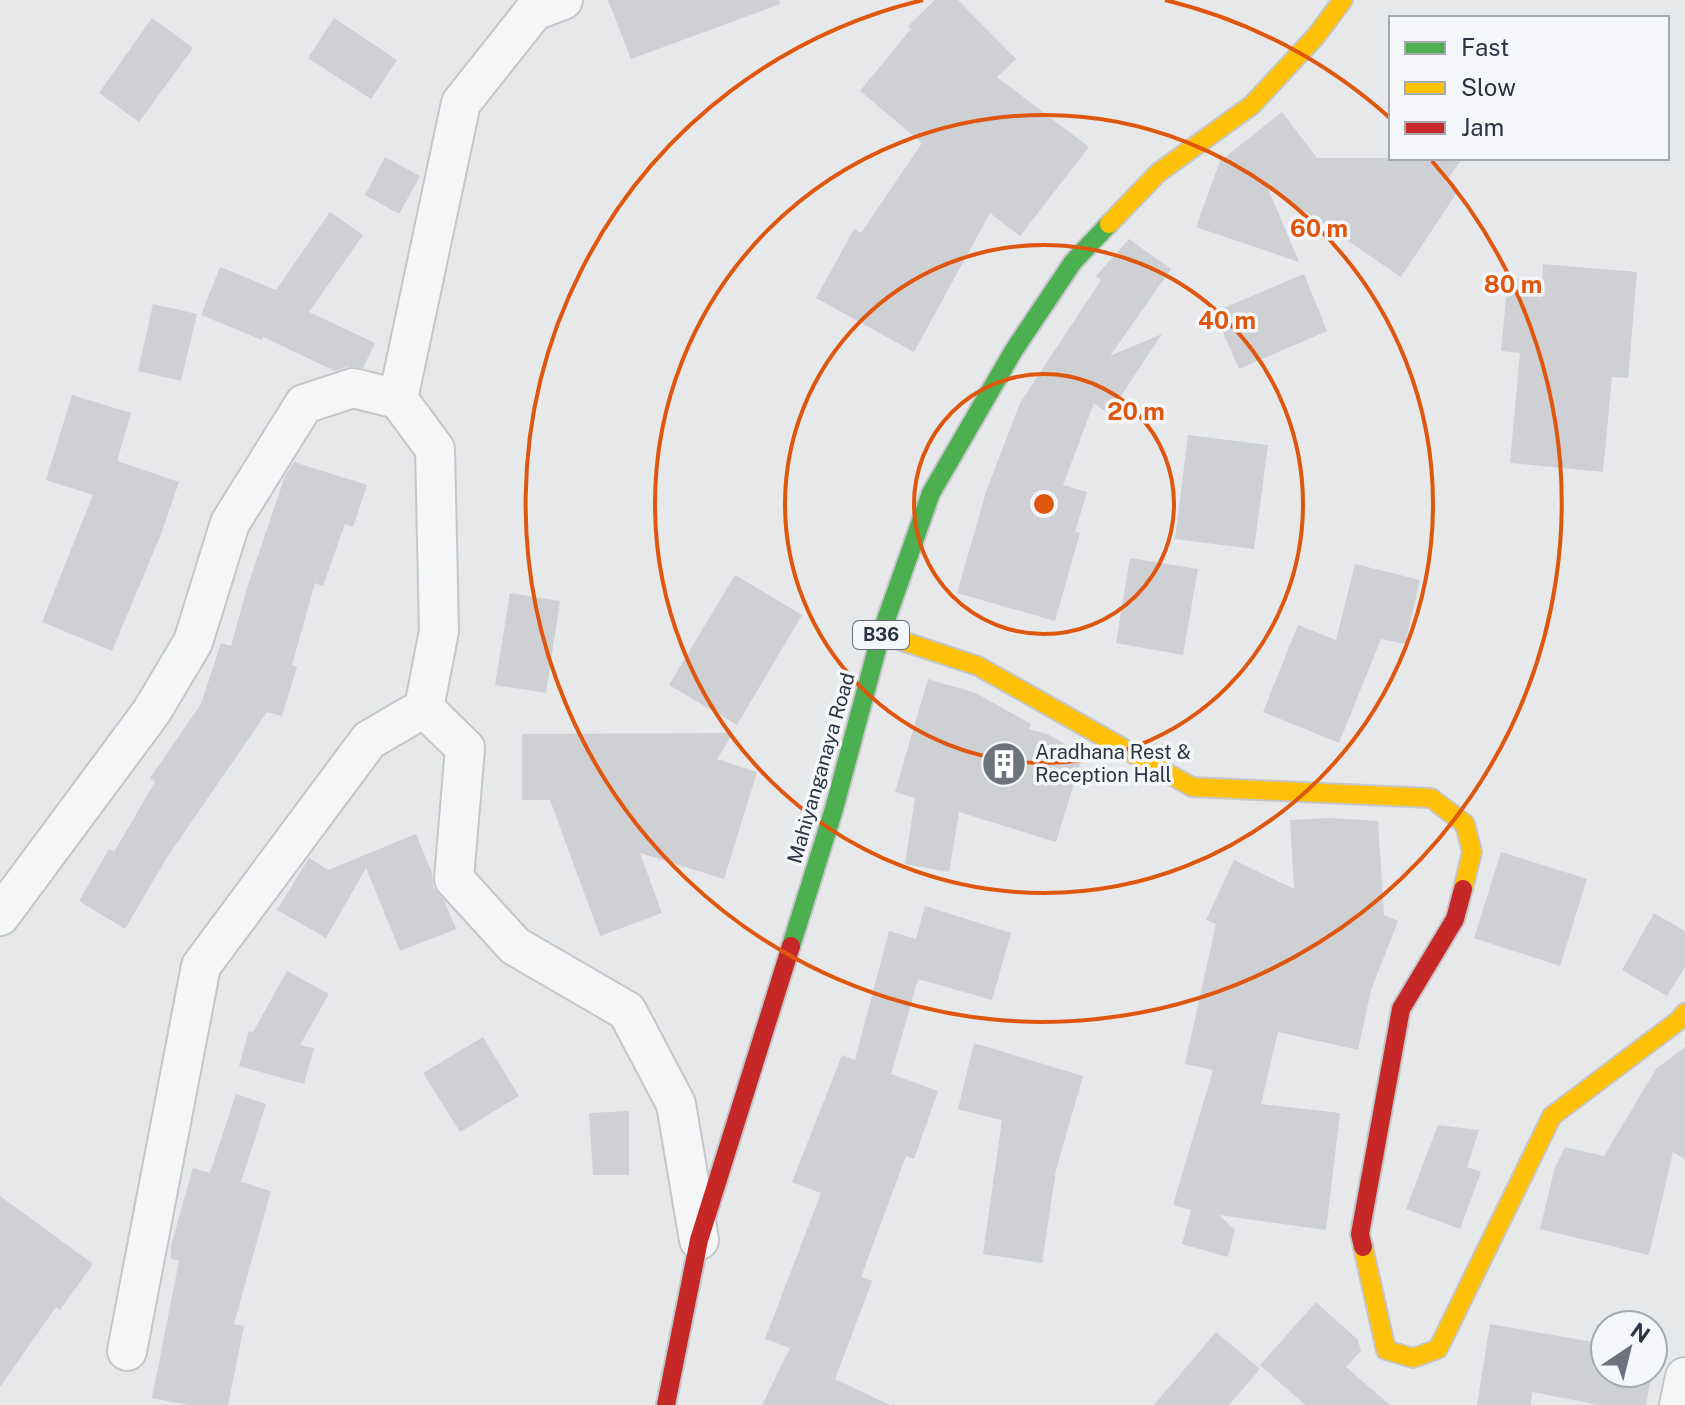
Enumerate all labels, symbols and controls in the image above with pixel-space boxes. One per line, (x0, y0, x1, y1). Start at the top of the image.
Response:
legend (1389, 16, 1669, 160)
text: Fast (1461, 33, 1509, 61)
text: Slow (1461, 73, 1516, 101)
text: Jam (1461, 113, 1504, 141)
text: 60 m (1290, 214, 1348, 242)
text: 80 m (1484, 270, 1542, 298)
text: 40 m (1198, 306, 1256, 334)
text: 20 m (1107, 397, 1165, 425)
centre of rings (1030, 490, 1058, 518)
road number: B36 (853, 621, 909, 649)
street label: Mahiyanganaya Road (782, 670, 860, 866)
building icon: Aradhana Rest & Reception Hall (980, 740, 1028, 788)
place label: Aradhana Rest & Reception Hall (1035, 740, 1191, 787)
north arrow (1589, 1309, 1669, 1389)
text: N (1626, 1317, 1655, 1348)

